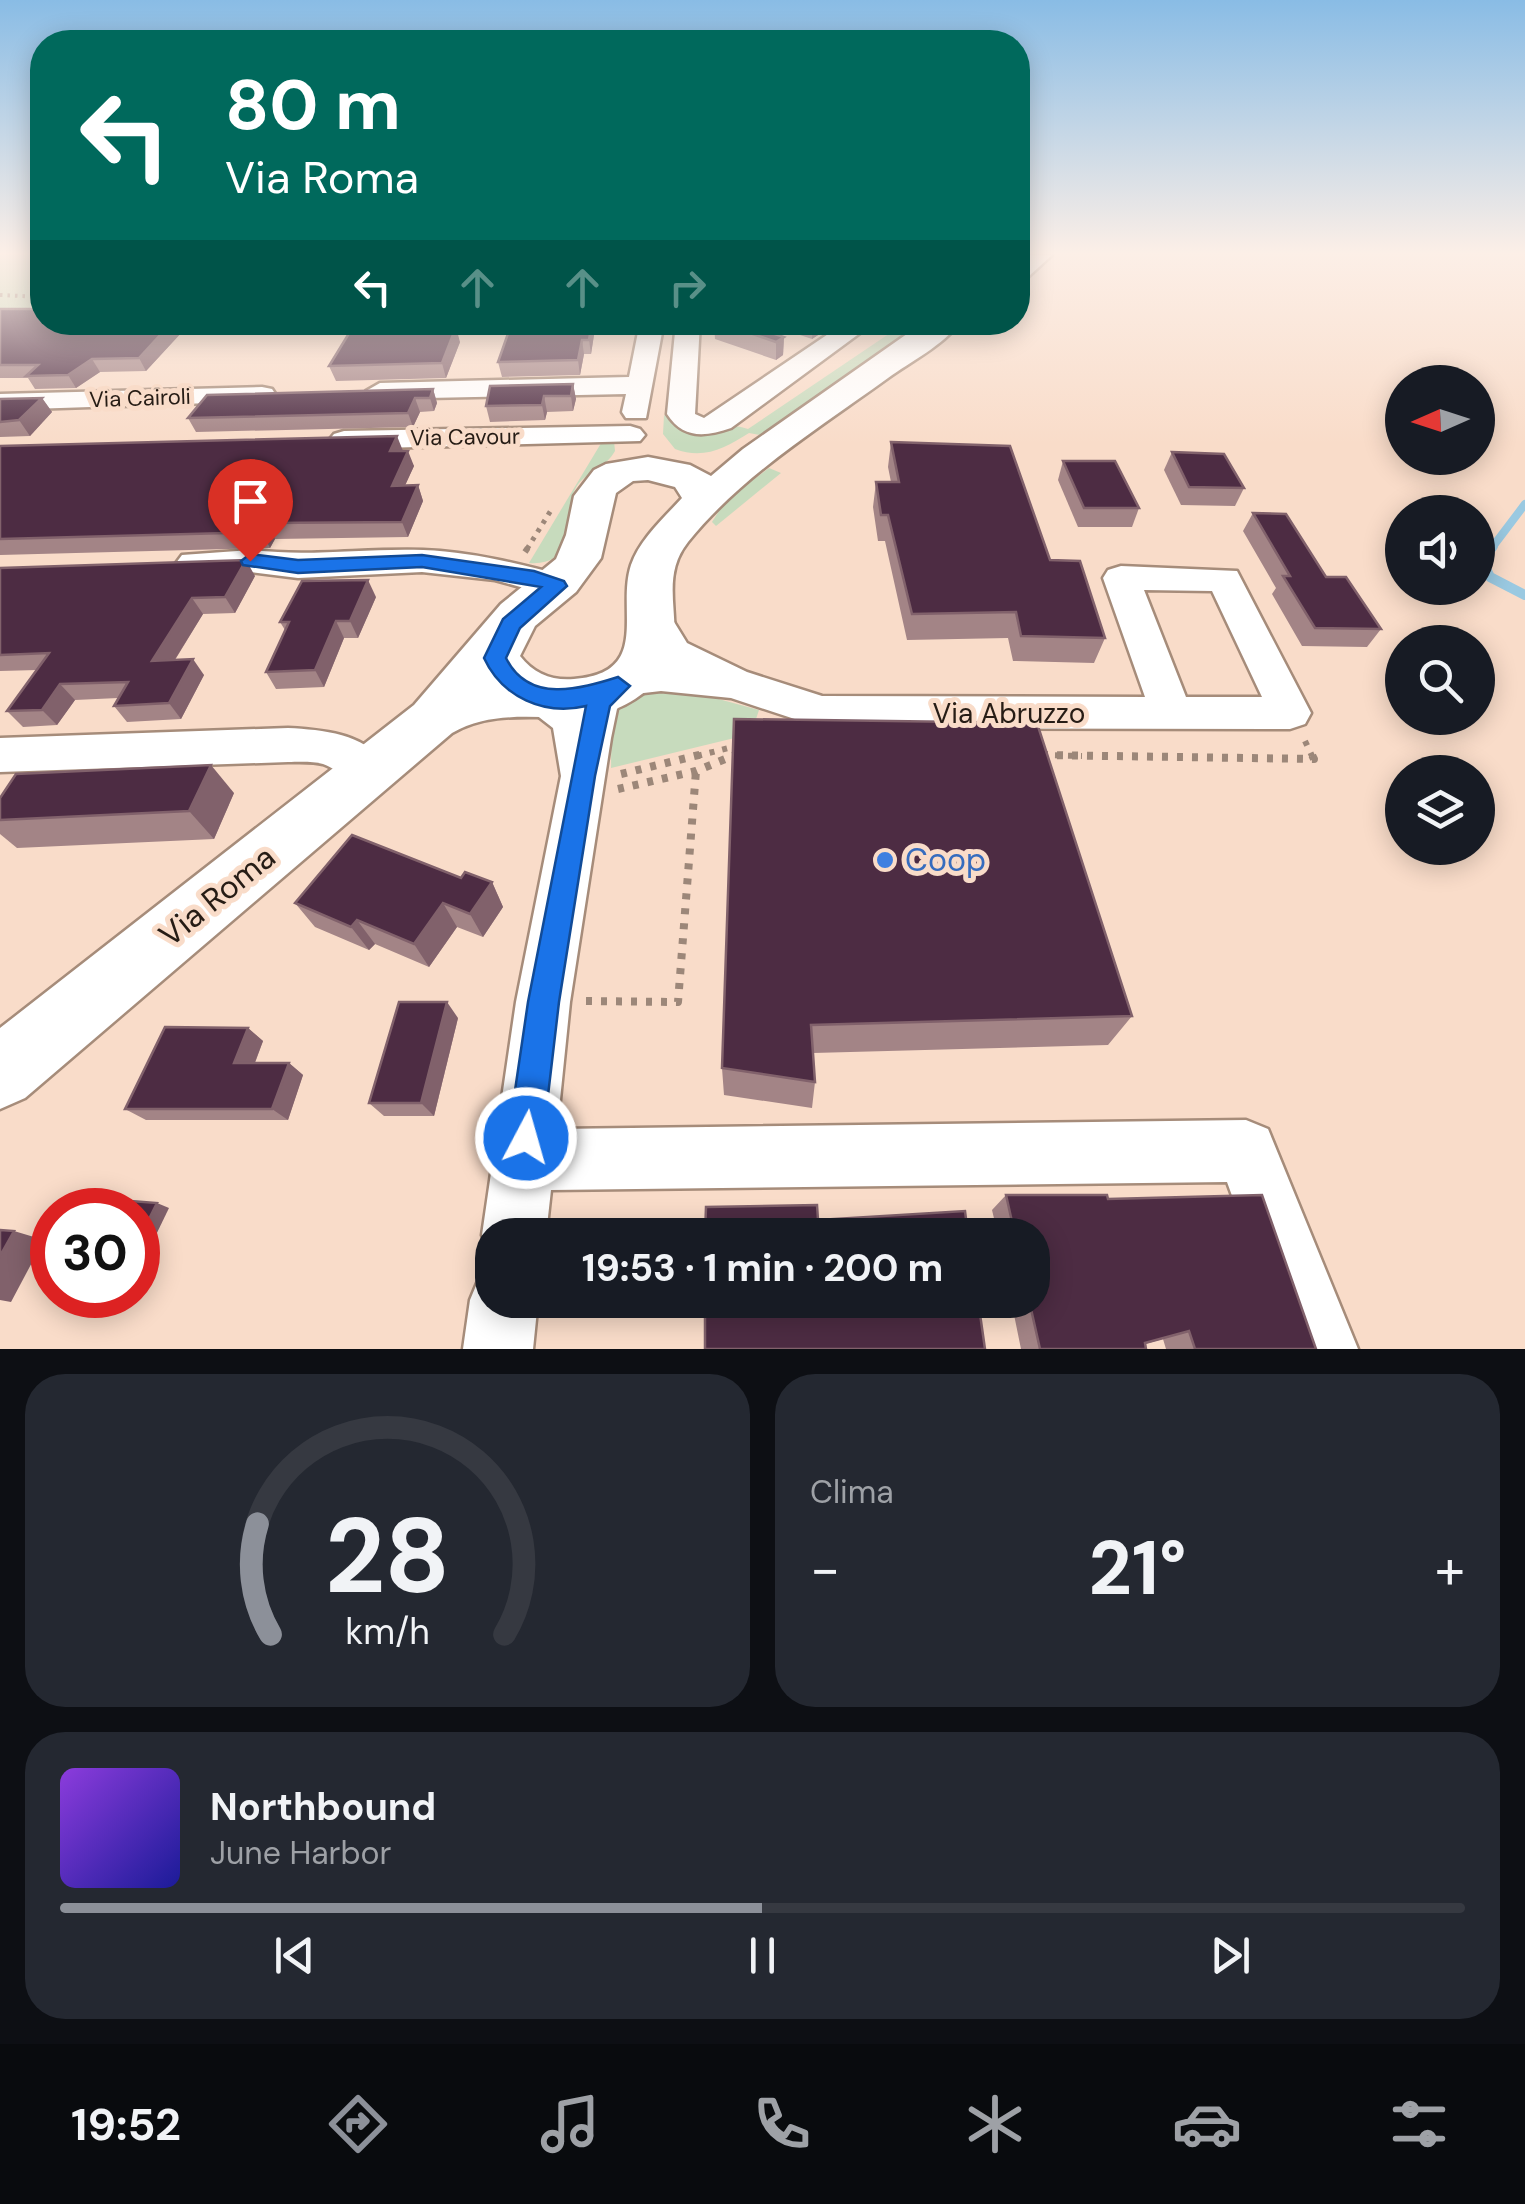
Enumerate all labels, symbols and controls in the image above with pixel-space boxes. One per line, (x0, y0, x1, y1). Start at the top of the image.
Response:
text: 80 m (225, 60, 401, 151)
icon: left (60, 70, 190, 200)
text: Via Roma (225, 148, 419, 207)
icon: left (345, 260, 400, 315)
icon: ahead (450, 260, 505, 315)
icon: ahead (555, 260, 610, 315)
icon: right (660, 260, 715, 315)
north arrow (1385, 365, 1495, 475)
map controls (1385, 365, 1495, 865)
street label: Via Cairoli (89, 382, 191, 414)
street label: Via Cavour (410, 422, 520, 452)
pin (208, 459, 293, 562)
icon: arrive (223, 474, 278, 529)
button: sound (1385, 495, 1495, 605)
button: search (1385, 625, 1495, 735)
street label: Via Abruzzo (933, 695, 1085, 732)
button: layers (1385, 755, 1495, 865)
street label: Via Roma (150, 836, 284, 956)
place label: Coop (905, 839, 986, 881)
marker: Coop (874, 849, 896, 871)
position arrow (474, 1086, 578, 1190)
speed limit sign: 30 (30, 1188, 160, 1318)
text: 19:53 · 1 min · 200 m (582, 1243, 943, 1293)
text: Clima (810, 1471, 894, 1513)
text: 28 (325, 1489, 450, 1624)
text: 21° (1089, 1520, 1186, 1617)
text: − (810, 1533, 840, 1605)
text: + (1435, 1533, 1465, 1605)
text: km/h (345, 1609, 430, 1655)
text: Northbound (210, 1782, 436, 1832)
text: June Harbor (210, 1832, 391, 1874)
icon: previous (267, 1928, 322, 1983)
icon: pause (735, 1928, 790, 1983)
icon: next (1203, 1928, 1258, 1983)
icon: directions (323, 2089, 393, 2159)
icon: music (535, 2089, 605, 2159)
icon: phone (747, 2089, 817, 2159)
icon: climate (960, 2089, 1030, 2159)
icon: car (1172, 2089, 1242, 2159)
icon: filters (1384, 2089, 1454, 2159)
text: 19:52 (71, 2095, 181, 2154)

